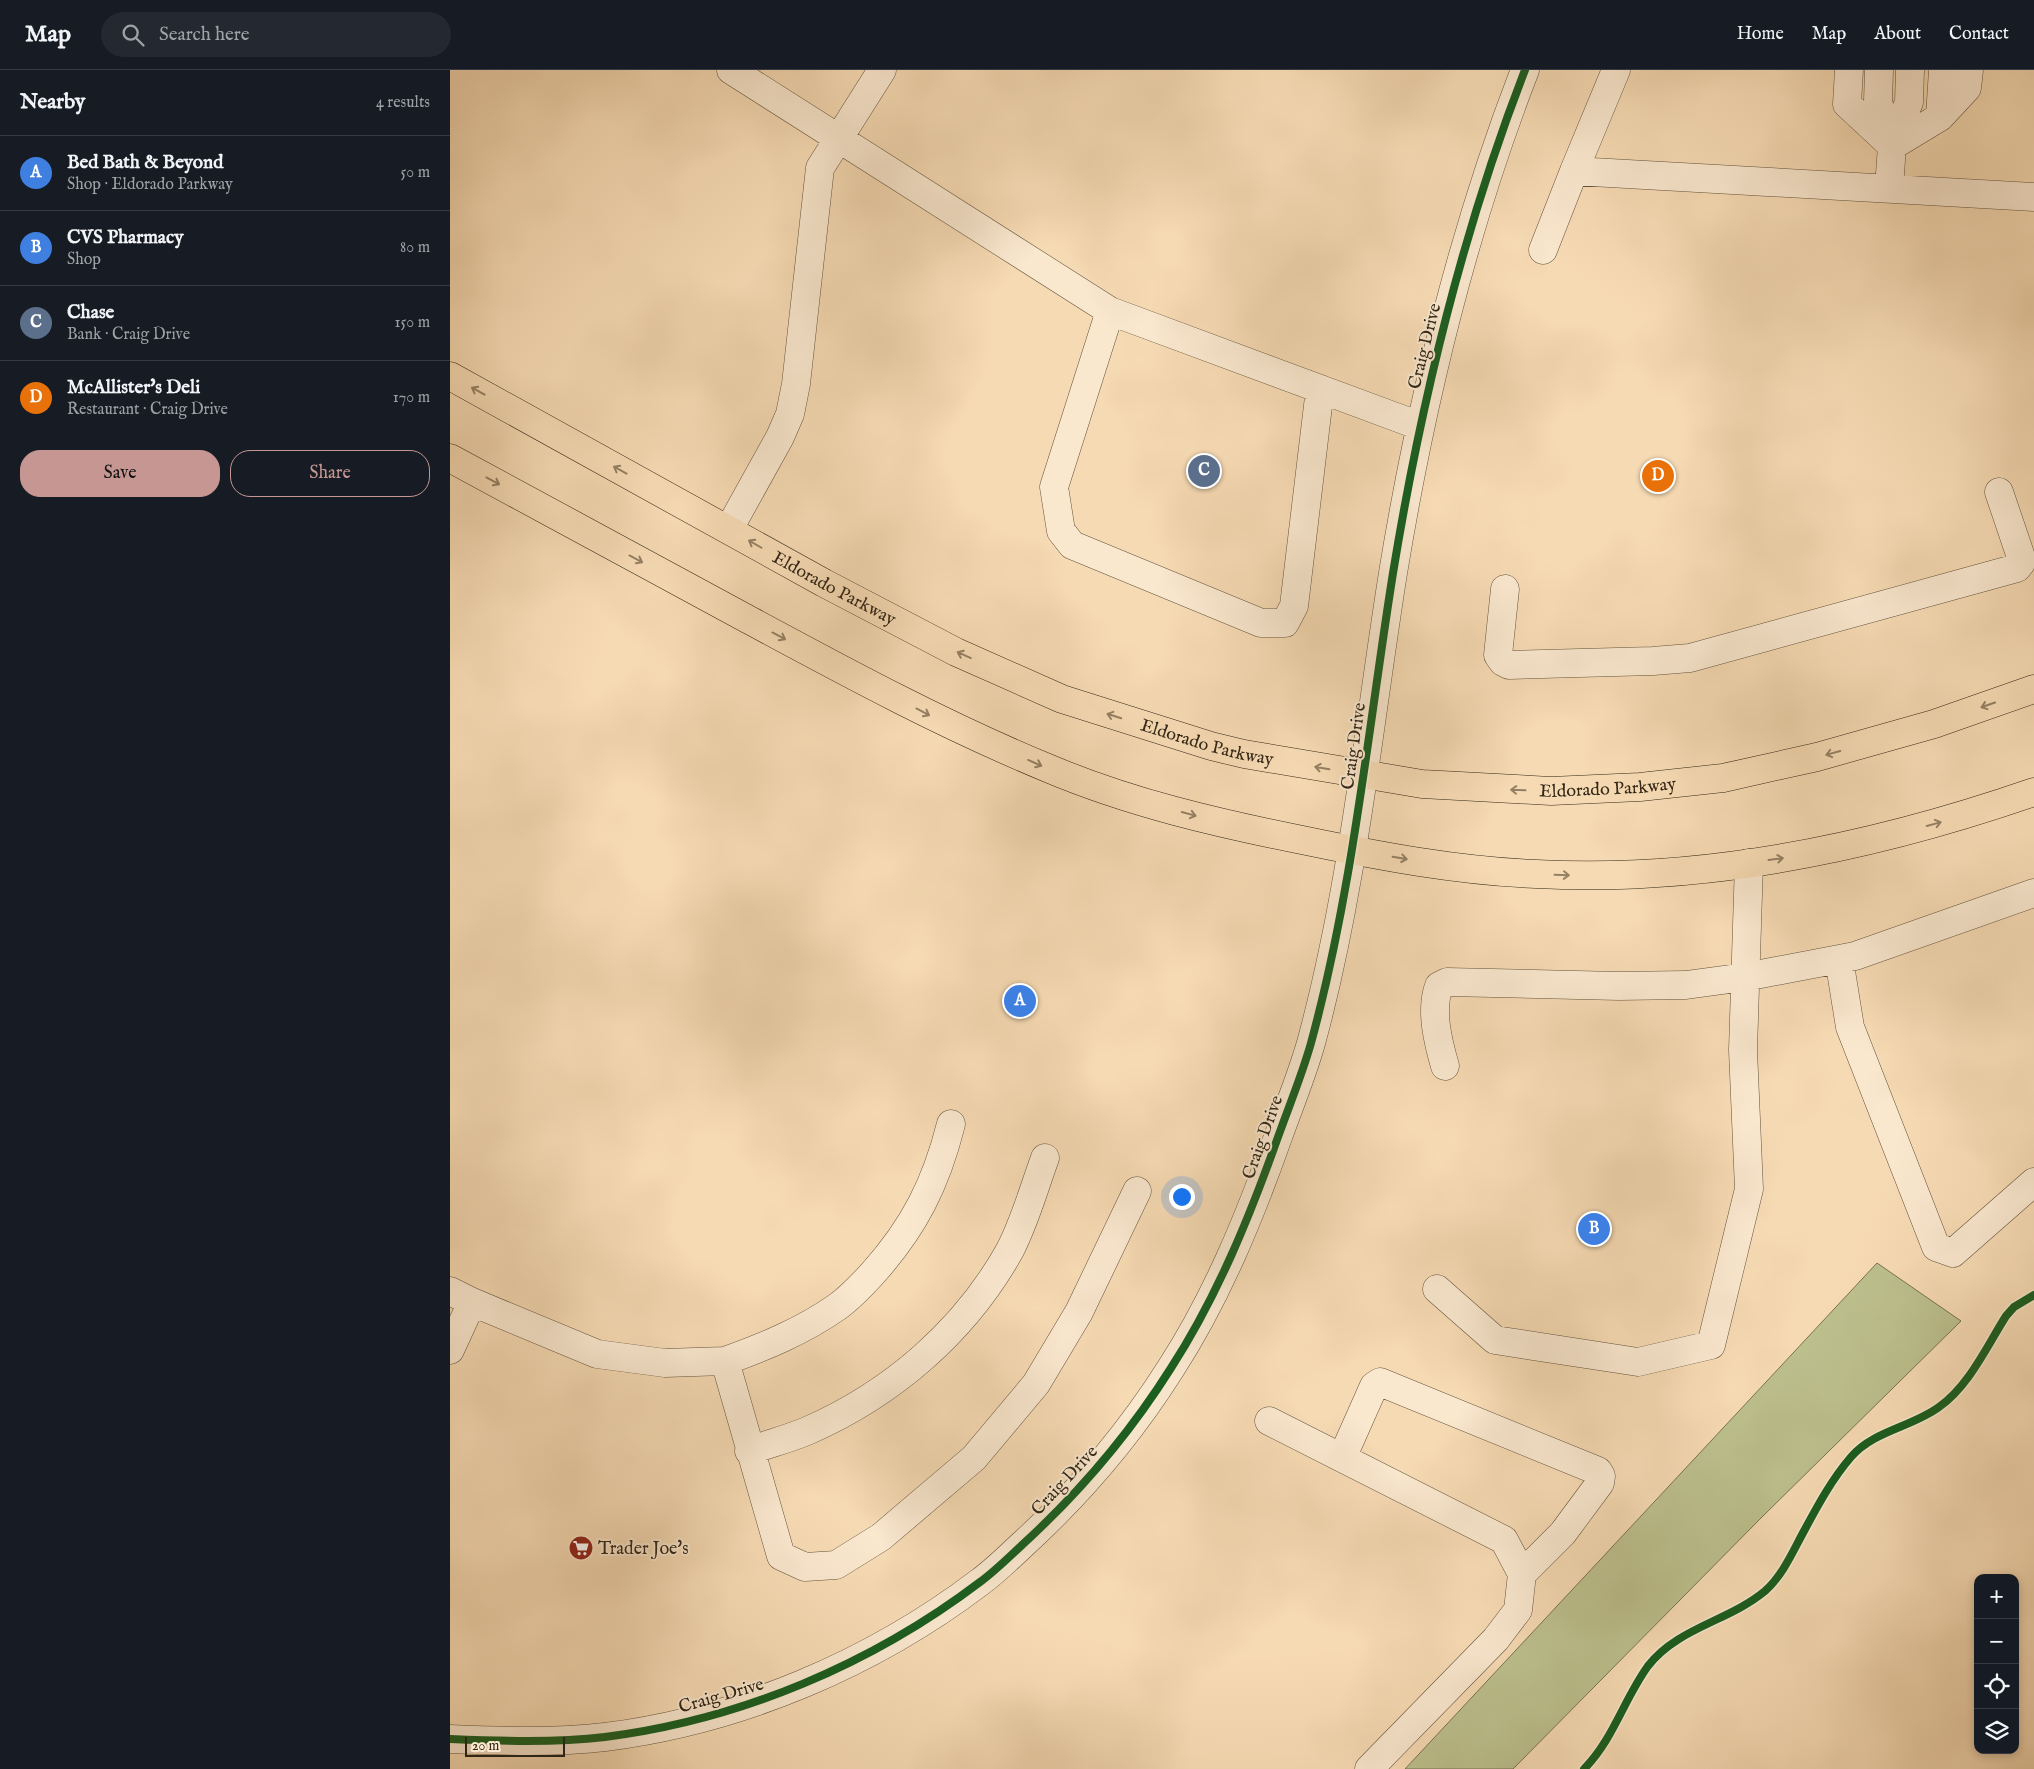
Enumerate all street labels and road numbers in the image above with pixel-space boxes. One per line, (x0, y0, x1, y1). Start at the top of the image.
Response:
street label: Craig Drive (1404, 301, 1447, 392)
street label: Eldorado Parkway (768, 547, 900, 632)
street label: Craig Drive (1337, 701, 1372, 791)
street label: Eldorado Parkway (1138, 715, 1275, 772)
street label: Eldorado Parkway (1539, 773, 1677, 804)
street label: Craig Drive (1238, 1092, 1289, 1183)
street label: Craig Drive (1027, 1441, 1103, 1521)
street label: Craig Drive (676, 1673, 767, 1720)

